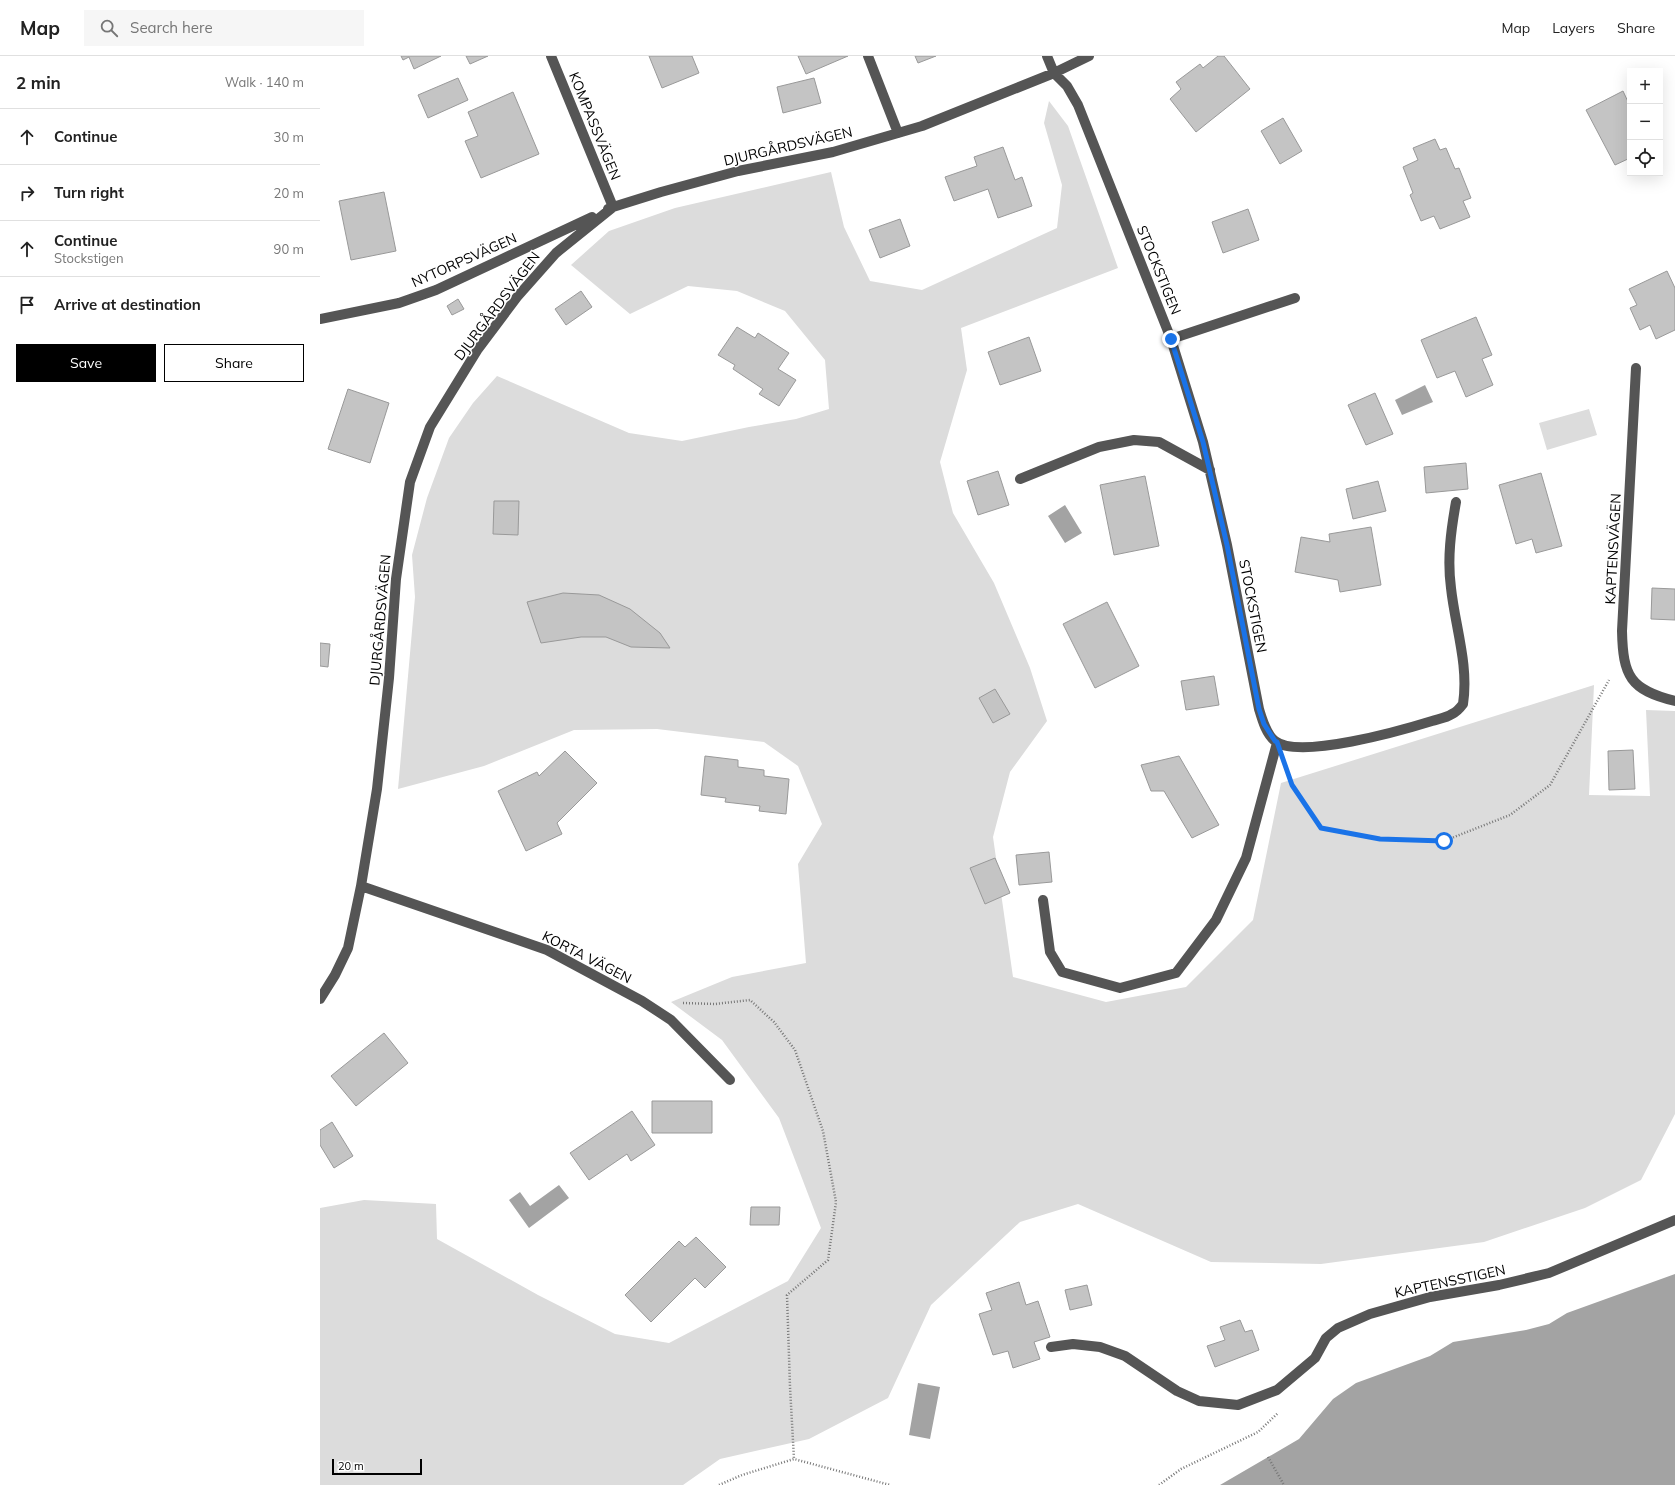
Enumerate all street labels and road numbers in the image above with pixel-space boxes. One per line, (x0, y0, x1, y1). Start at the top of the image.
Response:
street label: KOMPASSVÄGEN (565, 69, 625, 183)
street label: DJURGÅRDSVÄGEN (722, 122, 854, 170)
street label: STOCKSTIGEN (1133, 223, 1185, 317)
street label: NYTORPSVÄGEN (409, 229, 519, 291)
street label: DJURGÅRDSVÄGEN (450, 248, 544, 364)
street label: KAPTENSVÄGEN (1601, 493, 1625, 605)
street label: DJURGÅRDSVÄGEN (365, 554, 395, 686)
street label: STOCKSTIGEN (1235, 558, 1271, 654)
street label: KORTA VÄGEN (539, 927, 635, 987)
street label: KAPTENSSTIGEN (1393, 1260, 1507, 1302)

